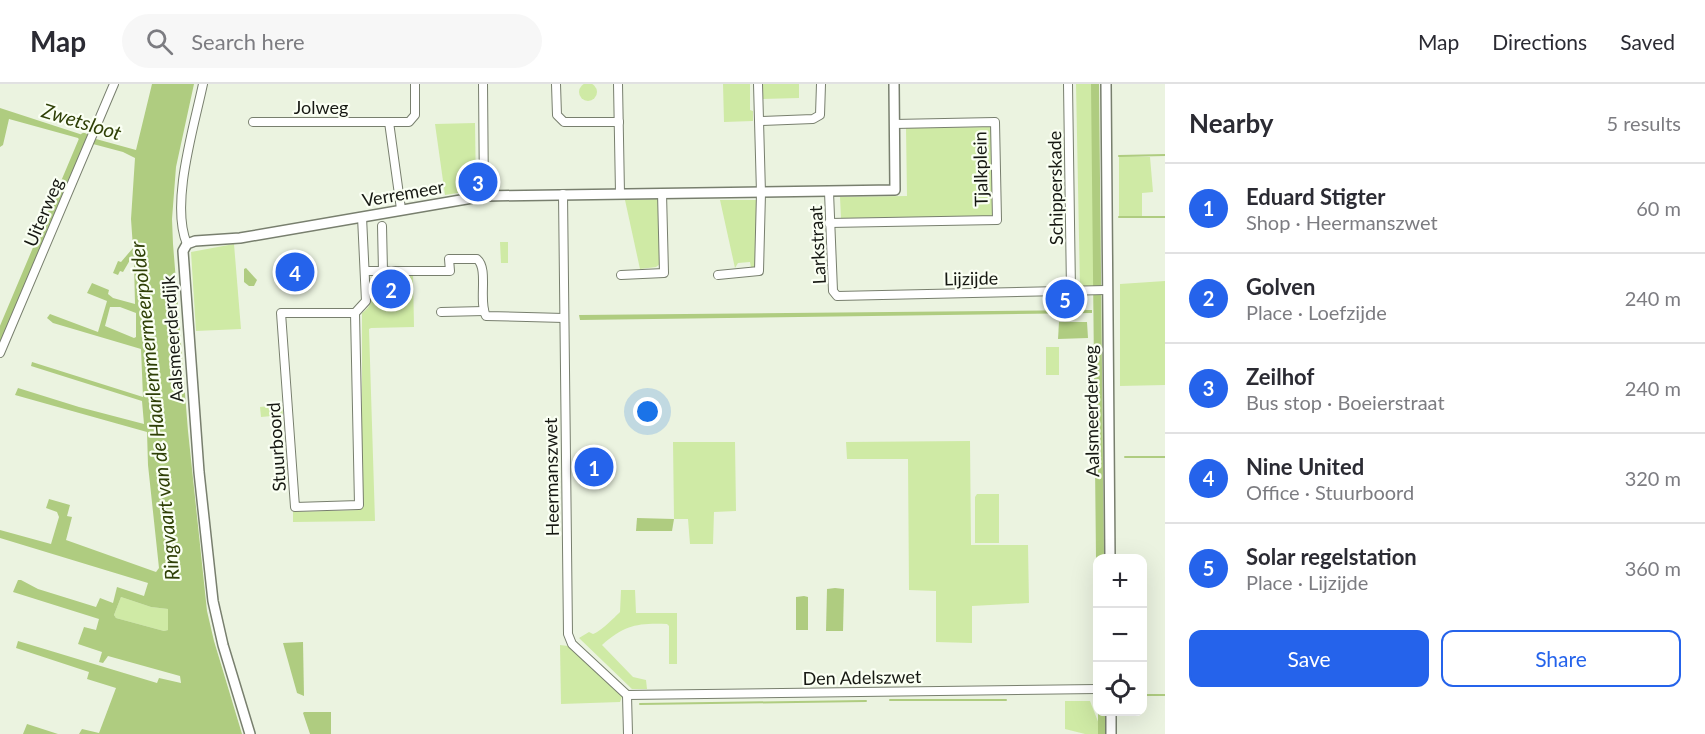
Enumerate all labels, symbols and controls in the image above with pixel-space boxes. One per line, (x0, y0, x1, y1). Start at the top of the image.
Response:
search box (122, 14, 542, 68)
text: Map (30, 24, 86, 58)
icon: search (143, 25, 176, 58)
text: Search here (191, 28, 305, 55)
text: Map (1418, 29, 1459, 54)
text: Directions (1492, 29, 1587, 54)
text: Saved (1620, 29, 1675, 54)
street label: Jolweg (294, 96, 348, 118)
water label: Zwetsloot (38, 97, 125, 144)
text: Nearby (1189, 107, 1274, 139)
text: 5 results (1606, 111, 1681, 135)
street label: Tjalkplein (968, 131, 992, 207)
street label: Schipperskade (1043, 131, 1067, 245)
pin: 3 (458, 160, 498, 204)
street label: Uiterweg (19, 174, 67, 250)
street label: Verremeer (360, 175, 446, 211)
text: Eduard Stigter (1246, 183, 1385, 210)
text: 1 (1203, 196, 1214, 220)
text: 60 m (1636, 196, 1681, 220)
street label: Larkstraat (804, 205, 830, 285)
text: Shop · Heermanszwet (1246, 210, 1438, 234)
water label: Ringvaart van de Haarlemmermeerpolder (124, 239, 184, 582)
pin: 4 (276, 250, 314, 294)
pin: 2 (372, 266, 410, 312)
street label: Lijzijde (944, 267, 998, 289)
text: Golven (1246, 273, 1315, 300)
street label: Aalsmeerderdijk (157, 274, 187, 403)
pin: 5 (1046, 276, 1084, 322)
text: 2 (1203, 286, 1214, 310)
text: 240 m (1625, 286, 1681, 310)
text: Place · Loefzijde (1246, 300, 1387, 324)
street label: Aalsmeerderweg (1079, 345, 1103, 477)
text: Zeilhof (1246, 363, 1314, 390)
text: 3 (1203, 376, 1214, 400)
text: 240 m (1625, 376, 1681, 400)
text: Bus stop · Boeierstraat (1246, 390, 1445, 414)
your location (633, 397, 662, 426)
street label: Stuurboord (262, 402, 290, 492)
street label: Heermanszwet (539, 417, 563, 537)
pin: 1 (574, 444, 614, 490)
text: Nine United (1246, 453, 1364, 480)
text: 4 (1203, 466, 1214, 490)
text: 320 m (1625, 466, 1681, 490)
text: Office · Stuurboord (1246, 480, 1414, 504)
text: Solar regelstation (1246, 543, 1417, 570)
map controls (1093, 554, 1147, 716)
button: + (1093, 554, 1147, 608)
text: 5 (1203, 556, 1214, 580)
text: 360 m (1625, 556, 1681, 580)
text: Place · Lijzijde (1246, 570, 1368, 594)
button: − (1093, 608, 1147, 662)
button: Save (1189, 630, 1429, 687)
button: Share (1441, 630, 1681, 687)
button: locate (1093, 662, 1147, 716)
street label: Den Adelszwet (802, 665, 922, 689)

